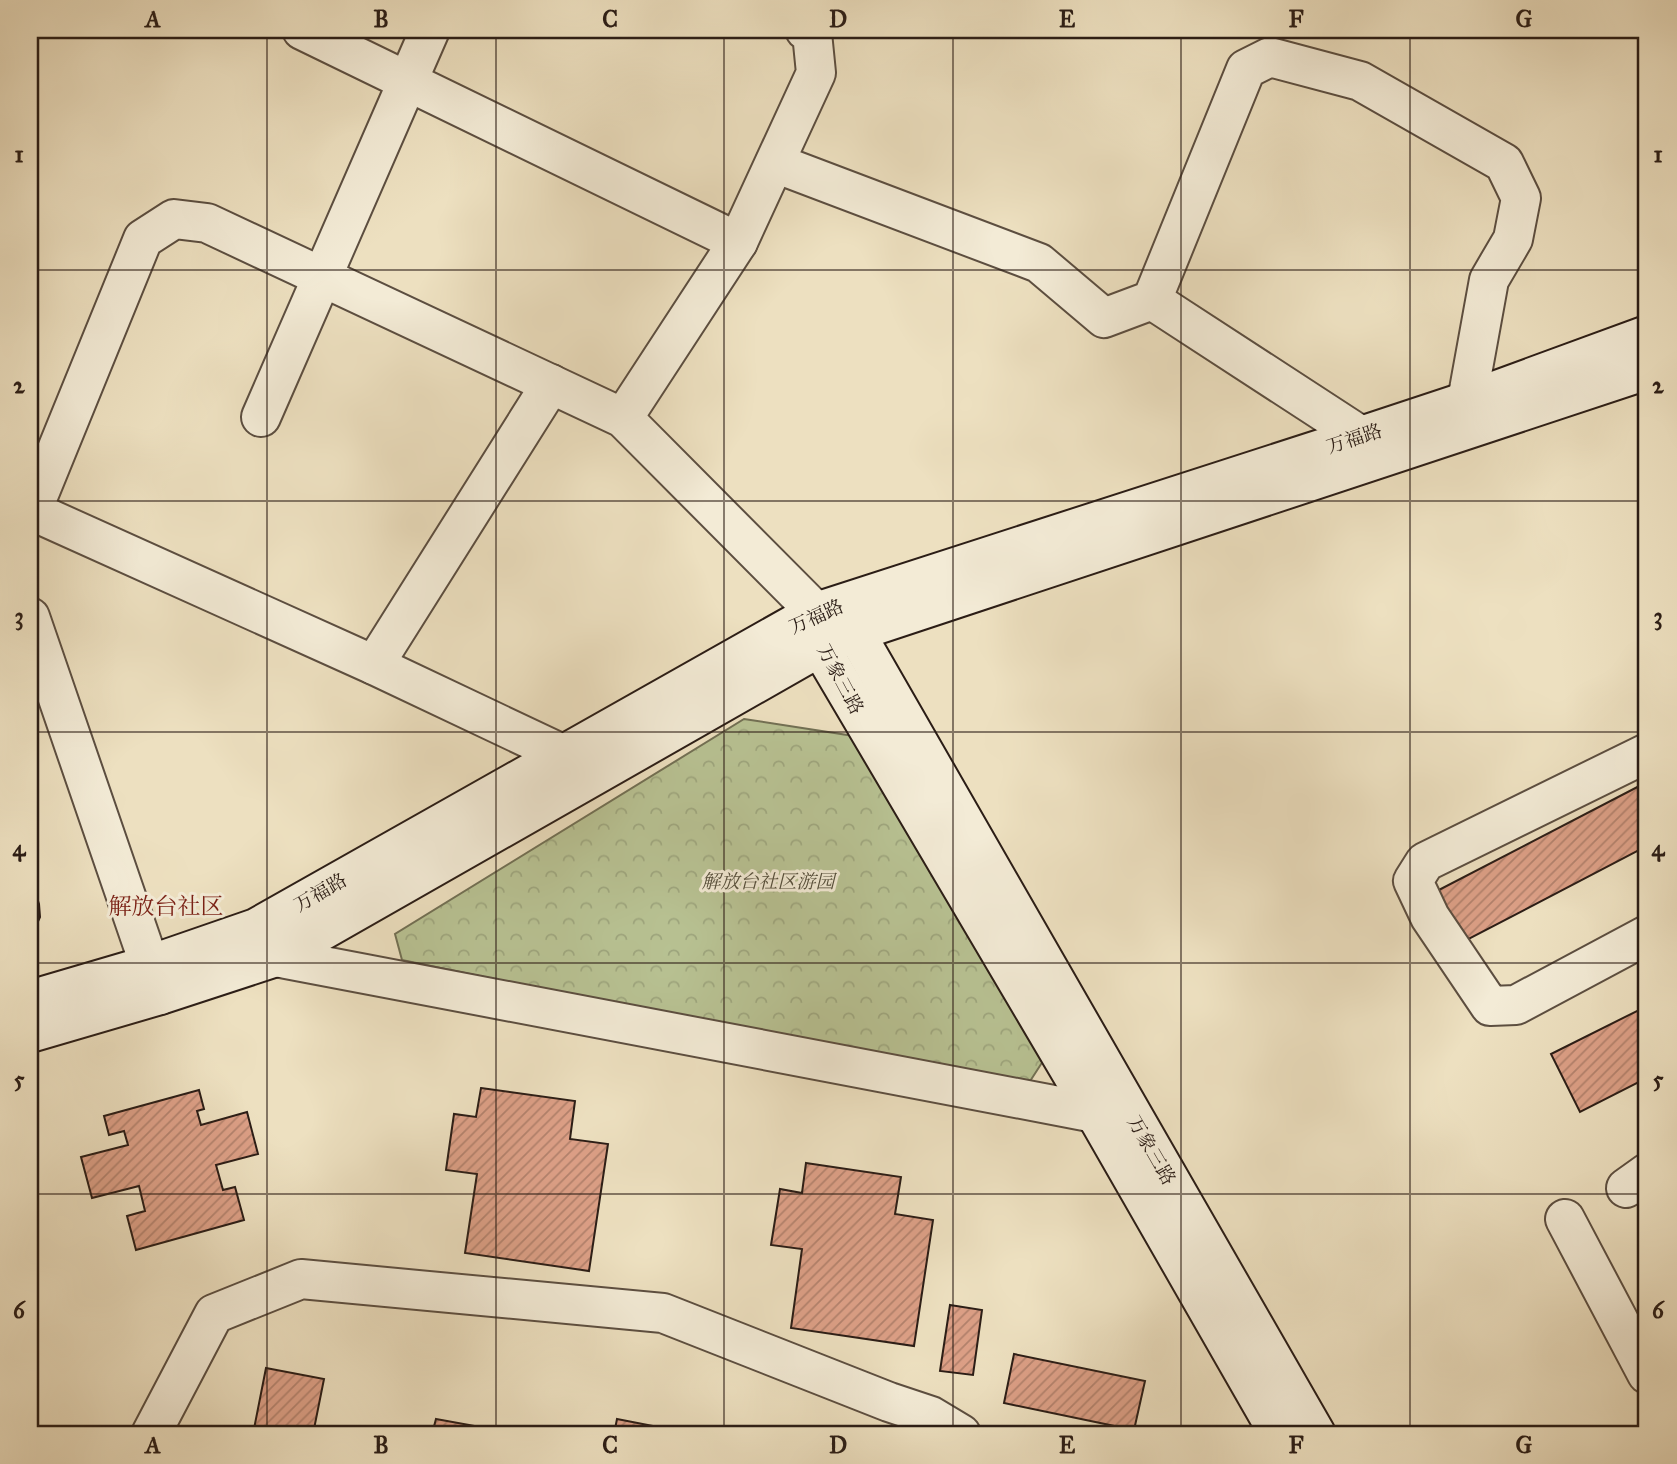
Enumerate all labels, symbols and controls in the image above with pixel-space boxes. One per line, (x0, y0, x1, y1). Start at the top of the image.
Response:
text: A (143, 5, 161, 33)
text: B (373, 5, 389, 33)
text: C (602, 5, 618, 33)
text: D (829, 5, 847, 33)
text: E (1059, 5, 1076, 33)
text: F (1288, 5, 1304, 33)
text: G (1516, 5, 1533, 33)
text: 1 (14, 140, 24, 168)
text: 1 (1653, 140, 1663, 168)
text: 2 (13, 371, 25, 399)
text: 2 (1652, 371, 1664, 399)
street label: 万福路 (1323, 419, 1385, 458)
street label: 万福路 (785, 594, 847, 639)
text: 3 (14, 602, 24, 631)
text: 3 (1653, 602, 1663, 631)
street label: 万象三路 (813, 640, 869, 718)
text: 4 (13, 834, 27, 862)
text: 4 (1652, 834, 1666, 862)
street label: 万福路 (290, 868, 351, 917)
park label: 解放台社区游园 (701, 870, 837, 893)
district label: 解放台社区 (109, 892, 224, 920)
text: 5 (14, 1065, 25, 1093)
text: 5 (1653, 1065, 1664, 1093)
street label: 万象三路 (1123, 1112, 1181, 1189)
text: 6 (13, 1296, 26, 1324)
text: 6 (1652, 1296, 1665, 1324)
text: A (143, 1431, 161, 1459)
text: B (373, 1431, 389, 1459)
text: C (602, 1431, 618, 1459)
text: D (829, 1431, 847, 1459)
text: E (1059, 1431, 1076, 1459)
text: F (1288, 1431, 1304, 1459)
text: G (1516, 1431, 1533, 1459)

